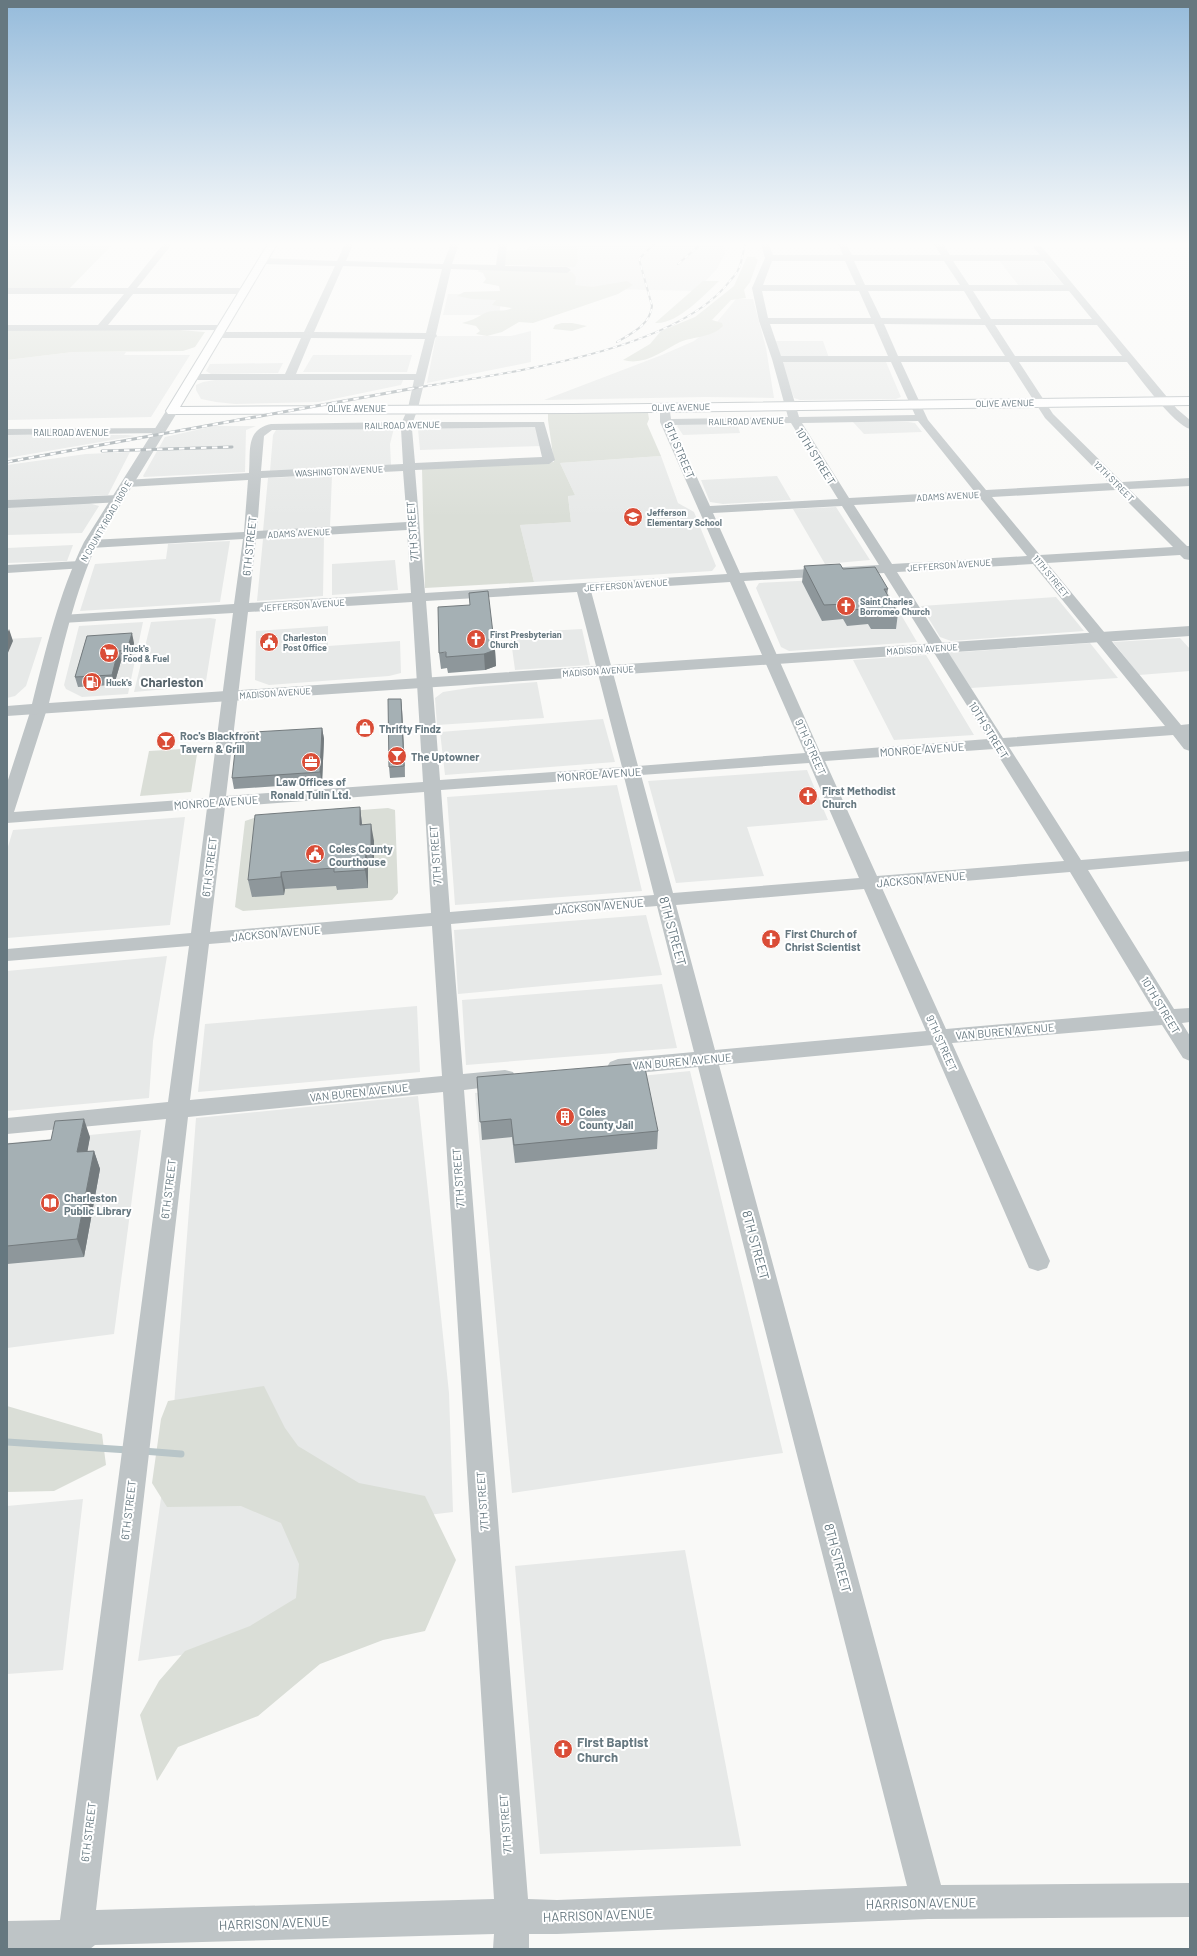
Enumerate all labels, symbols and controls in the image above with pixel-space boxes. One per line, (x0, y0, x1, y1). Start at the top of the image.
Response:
street label: OLIVE AVENUE (976, 397, 1034, 409)
street label: OLIVE AVENUE (652, 401, 710, 413)
street label: OLIVE AVENUE (328, 403, 386, 414)
street label: RAILROAD AVENUE (708, 415, 784, 427)
street label: RAILROAD AVENUE (364, 419, 440, 431)
street label: 9TH STREET (662, 420, 698, 480)
street label: 10TH STREET (793, 425, 839, 487)
street label: RAILROAD AVENUE (33, 427, 109, 438)
street label: 12TH STREET (1092, 459, 1136, 503)
street label: WASHINGTON AVENUE (295, 463, 383, 479)
street label: N COUNTY ROAD 1600 E (78, 478, 134, 564)
street label: ADAMS AVENUE (916, 489, 980, 503)
street label: 7TH STREET (403, 501, 421, 561)
school or university icon: Jefferson Elementary School (622, 506, 644, 528)
place label: Jefferson Elementary School (647, 507, 722, 528)
street label: 6TH STREET (239, 515, 259, 577)
street label: ADAMS AVENUE (267, 526, 331, 540)
street label: 11TH STREET (1031, 553, 1071, 599)
street label: JEFFERSON AVENUE (907, 557, 991, 573)
street label: JEFFERSON AVENUE (584, 577, 668, 593)
church icon: Saint Charles Borromeo Church (835, 595, 857, 617)
place label: Saint Charles Borromeo Church (860, 596, 930, 617)
street label: JEFFERSON AVENUE (261, 597, 345, 613)
church icon: First Presbyterian Church (465, 628, 487, 650)
place label: First Presbyterian Church (490, 629, 562, 650)
public building icon: Charleston Post Office (258, 631, 280, 653)
place label: Charleston Post Office (283, 632, 327, 653)
street label: MADISON AVENUE (886, 641, 958, 657)
supermarket icon: Huck's Food & Fuel (98, 642, 120, 664)
place label: Huck's Food & Fuel (123, 643, 169, 664)
street label: MADISON AVENUE (562, 663, 634, 679)
fuel station icon: Huck's (81, 671, 103, 693)
district label: Charleston (141, 674, 203, 690)
place label: Huck's (106, 677, 132, 688)
street label: MADISON AVENUE (239, 685, 311, 701)
street label: 10TH STREET (966, 699, 1012, 761)
shop icon: Thrifty Findz (354, 717, 376, 739)
street label: 9TH STREET (793, 717, 829, 777)
place label: Thrifty Findz (379, 722, 441, 735)
place label: Roc's Blackfront Tavern & Grill (180, 729, 259, 755)
bar icon: Roc's Blackfront Tavern & Grill (155, 730, 177, 752)
street label: MONROE AVENUE (879, 740, 965, 758)
bar icon: The Uptowner (386, 745, 408, 767)
place label: The Uptowner (411, 750, 480, 763)
office icon: Law Offices of Ronald Tulin Ltd. (300, 751, 322, 773)
street label: MONROE AVENUE (556, 765, 642, 783)
place label: Law Offices of Ronald Tulin Ltd. (271, 775, 351, 801)
place label: First Methodist Church (822, 784, 896, 810)
church icon: First Methodist Church (797, 785, 819, 807)
street label: MONROE AVENUE (173, 793, 259, 811)
street label: 7TH STREET (426, 825, 444, 885)
street label: 6TH STREET (199, 836, 219, 898)
place label: Coles County Courthouse (329, 842, 393, 868)
public building icon: Coles County Courthouse (304, 843, 326, 865)
street label: JACKSON AVENUE (876, 869, 966, 889)
street label: 8TH STREET (656, 895, 690, 967)
street label: JACKSON AVENUE (554, 896, 644, 916)
street label: JACKSON AVENUE (231, 923, 321, 943)
place label: First Church of Christ Scientist (785, 927, 861, 953)
church icon: First Church of Christ Scientist (760, 928, 782, 950)
street label: 10TH STREET (1139, 974, 1183, 1036)
street label: 9TH STREET (924, 1013, 960, 1073)
street label: VAN BUREN AVENUE (955, 1020, 1055, 1042)
street label: VAN BUREN AVENUE (632, 1050, 732, 1072)
street label: VAN BUREN AVENUE (309, 1080, 409, 1104)
place label: Coles County Jail (579, 1105, 634, 1131)
building icon: Coles County Jail (554, 1106, 576, 1128)
street label: 7TH STREET (449, 1148, 467, 1208)
street label: 6TH STREET (158, 1158, 178, 1220)
place label: Charleston Public Library (64, 1191, 132, 1217)
library icon: Charleston Public Library (39, 1192, 61, 1214)
street label: 8TH STREET (739, 1209, 773, 1281)
street label: 7TH STREET (473, 1471, 491, 1531)
street label: 6TH STREET (118, 1479, 138, 1541)
street label: 8TH STREET (821, 1522, 855, 1594)
place label: First Baptist Church (577, 1734, 649, 1765)
church icon: First Baptist Church (552, 1738, 574, 1760)
street label: 7TH STREET (496, 1794, 514, 1854)
street label: 6TH STREET (78, 1801, 98, 1863)
street label: HARRISON AVENUE (866, 1894, 977, 1912)
street label: HARRISON AVENUE (542, 1905, 654, 1925)
street label: HARRISON AVENUE (218, 1913, 330, 1933)

